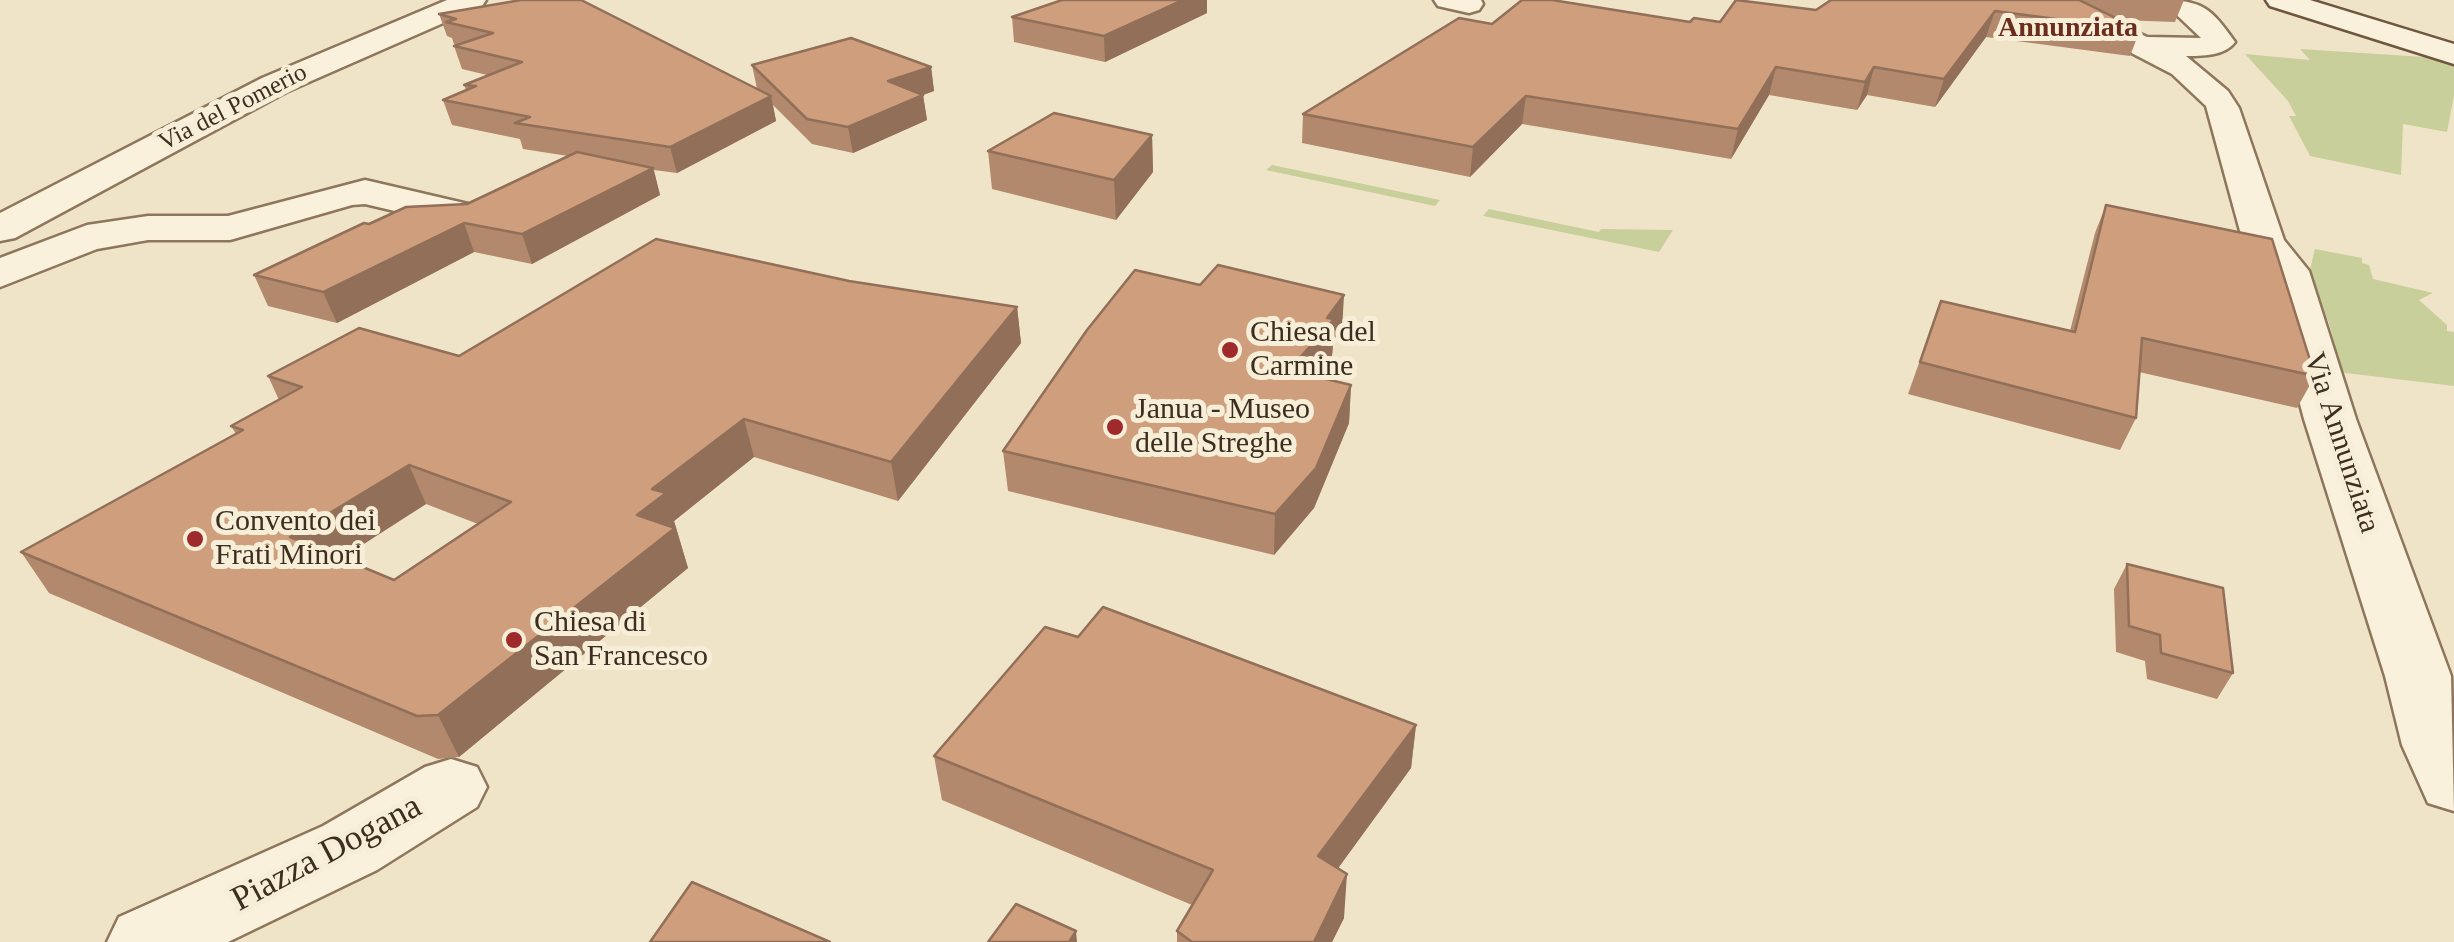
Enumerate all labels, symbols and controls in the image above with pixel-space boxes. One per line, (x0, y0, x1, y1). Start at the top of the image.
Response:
district label: Annunziata (1998, 12, 2138, 46)
street label: Via del Pomerio (154, 58, 312, 158)
place label: Chiesa del Carmine (1250, 315, 1376, 386)
marker: Chiesa del Carmine (1219, 339, 1241, 361)
street label: Via Annunziata (2295, 348, 2387, 538)
place label: Janua - Museo delle Streghe (1135, 392, 1310, 462)
marker: Janua - Museo delle Streghe (1104, 416, 1126, 438)
place label: Convento dei Frati Minori (215, 504, 376, 574)
marker: Convento dei Frati Minori (184, 528, 206, 550)
place label: Chiesa di San Francesco (534, 605, 708, 676)
marker: Chiesa di San Francesco (503, 629, 525, 651)
street label: Piazza Dogana (225, 786, 429, 922)

